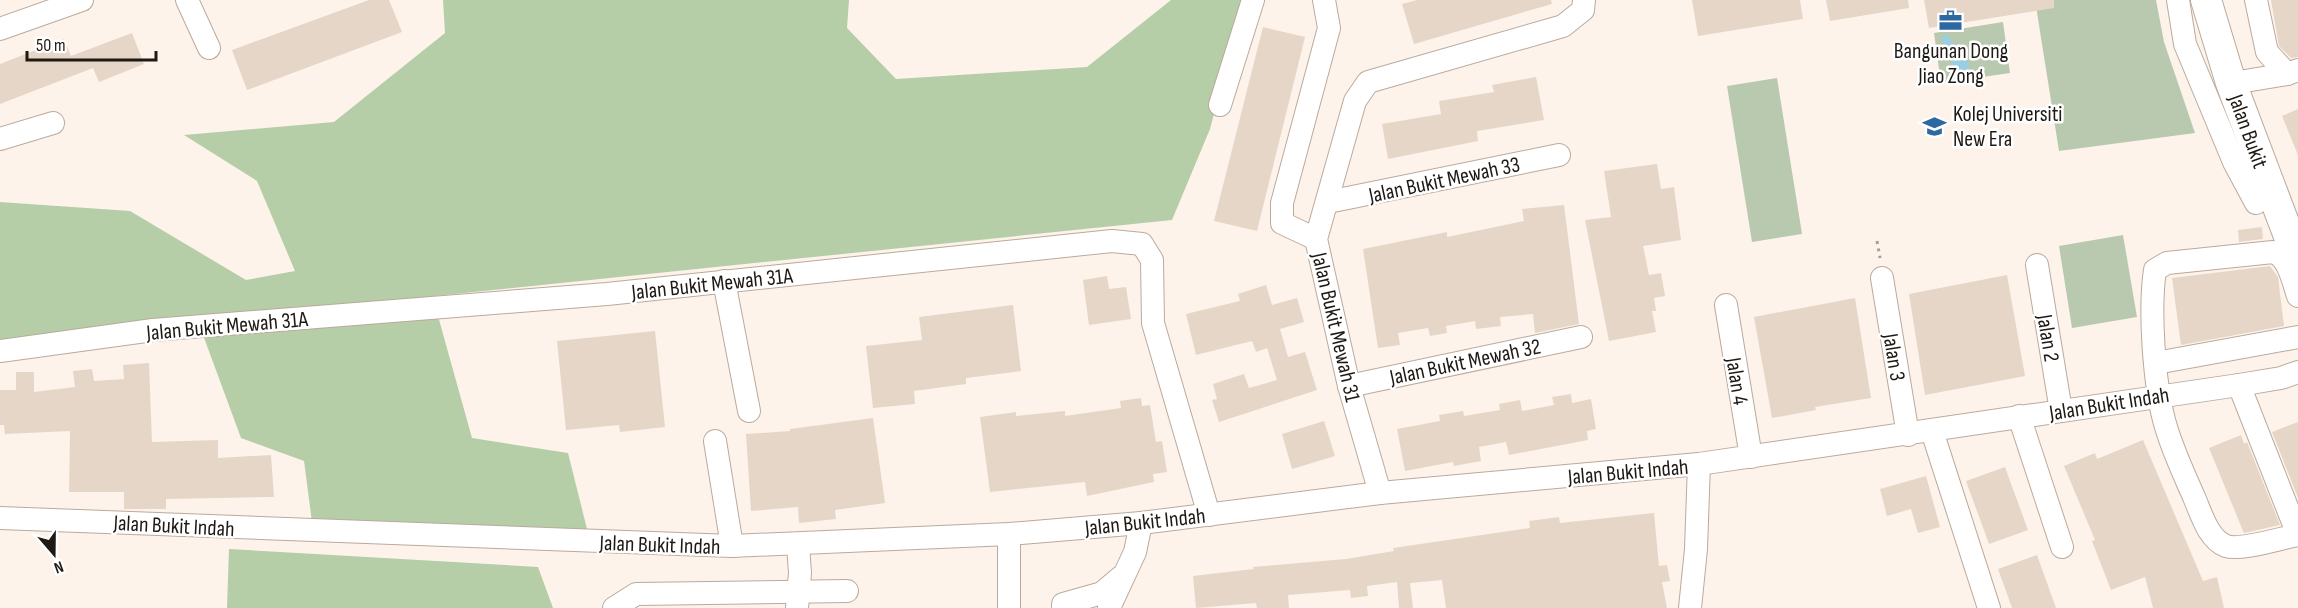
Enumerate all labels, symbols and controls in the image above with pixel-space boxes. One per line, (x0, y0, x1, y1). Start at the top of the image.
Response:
office icon: Bangunan Dong Jiao Zong (1938, 8, 1964, 34)
scale bar (27, 24, 156, 62)
text: 50 m (36, 35, 66, 56)
place label: Bangunan Dong Jiao Zong (1894, 38, 2009, 90)
street label: Jalan Bukit (2221, 90, 2273, 172)
place label: Kolej Universiti New Era (1953, 101, 2062, 153)
school or university icon: Kolej Universiti New Era (1922, 113, 1948, 139)
street label: Jalan Bukit Mewah 33 (1365, 151, 1522, 210)
street label: Jalan Bukit Mewah 31 (1305, 249, 1366, 405)
street label: Jalan Bukit Mewah 31A (629, 263, 795, 306)
street label: Jalan Bukit Mewah 31A (144, 306, 310, 347)
street label: Jalan 2 (2030, 312, 2065, 364)
street label: Jalan 3 (1876, 331, 1911, 383)
street label: Jalan Bukit Mewah 32 (1386, 333, 1543, 392)
street label: Jalan 4 (1719, 355, 1754, 407)
street label: Jalan Bukit Indah (2046, 382, 2171, 427)
street label: Jalan Bukit Indah (1566, 454, 1690, 491)
street label: Jalan Bukit Indah (1083, 503, 1207, 542)
street label: Jalan Bukit Indah (112, 510, 235, 543)
north arrow (24, 524, 84, 584)
street label: Jalan Bukit Indah (598, 530, 721, 561)
text: N (51, 556, 66, 577)

